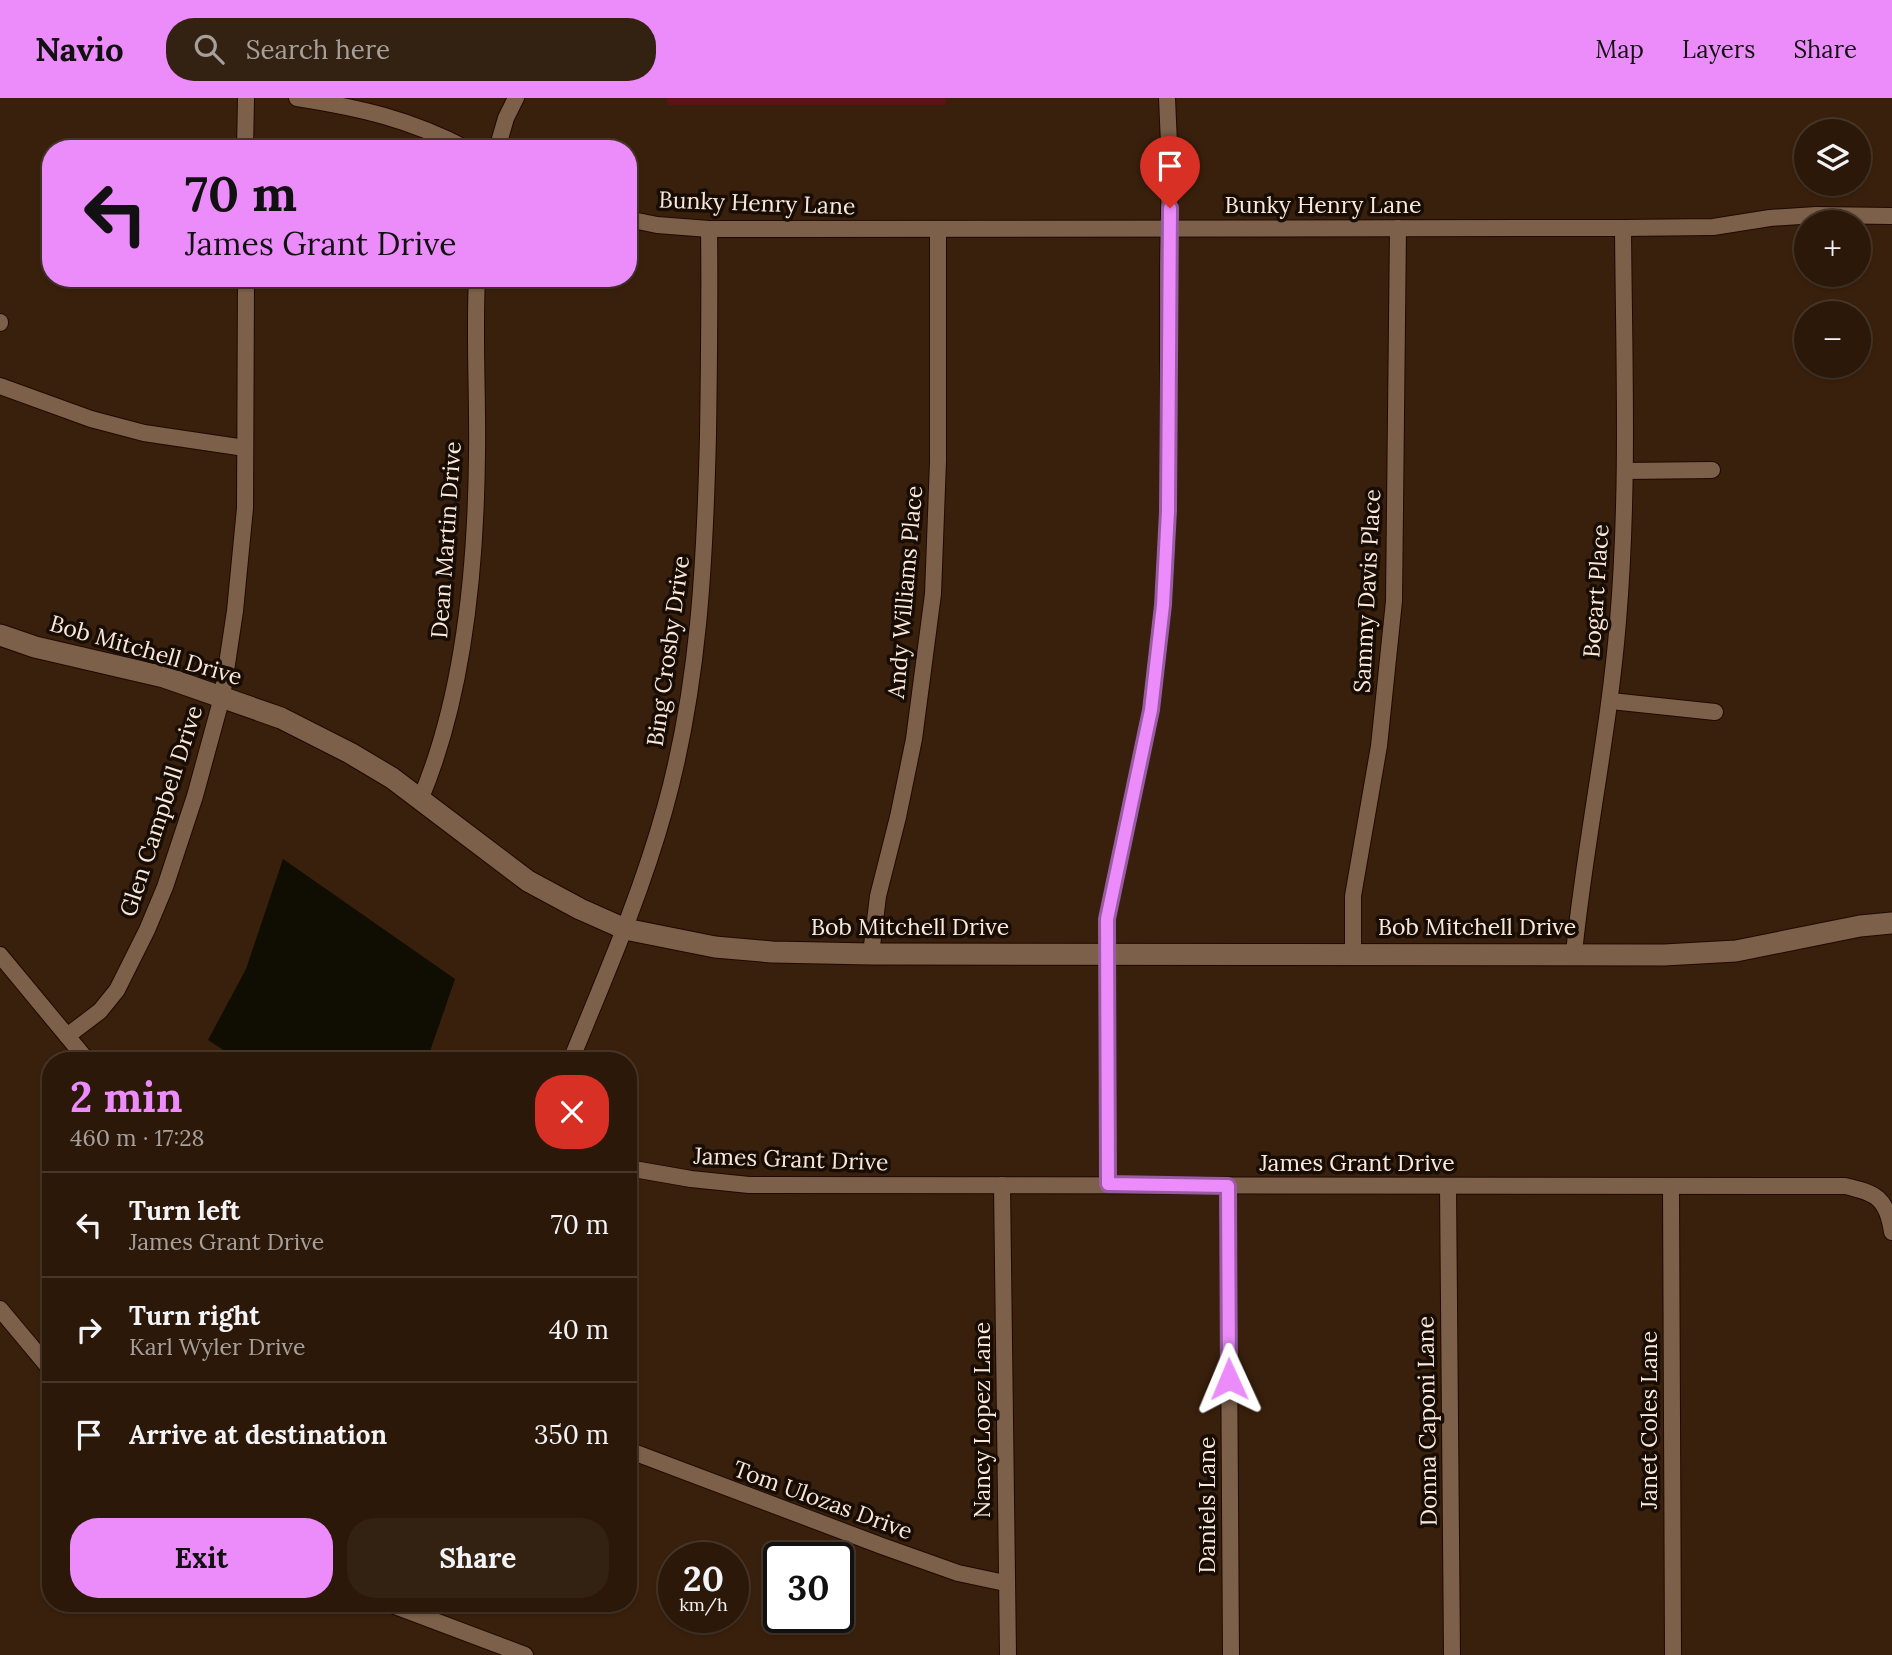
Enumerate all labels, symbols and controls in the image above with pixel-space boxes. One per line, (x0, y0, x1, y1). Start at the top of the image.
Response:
search box (166, 18, 656, 81)
text: Navio (35, 28, 124, 70)
icon: search (190, 30, 228, 68)
text: Search here (246, 33, 390, 66)
text: Map (1595, 34, 1644, 65)
text: Layers (1682, 34, 1755, 65)
text: Share (1793, 34, 1857, 65)
map controls (1794, 119, 1871, 378)
button: layers (1794, 119, 1871, 196)
pin (1140, 136, 1200, 208)
icon: arrive (1151, 147, 1189, 185)
text: 70 m (185, 162, 297, 224)
icon: left (70, 168, 161, 259)
street label: Bunky Henry Lane (658, 185, 856, 220)
street label: Bunky Henry Lane (1225, 190, 1421, 219)
button: + (1794, 210, 1871, 287)
text: James Grant Drive (185, 223, 457, 264)
button: − (1794, 301, 1871, 378)
street label: Dean Martin Drive (424, 440, 467, 639)
street label: Andy Williams Place (881, 484, 928, 701)
street label: Sammy Davis Place (1347, 488, 1386, 694)
street label: Bogart Place (1576, 523, 1615, 659)
street label: Bing Crosby Drive (640, 554, 695, 748)
street label: Bob Mitchell Drive (47, 608, 246, 691)
street label: Glen Campbell Drive (113, 702, 208, 920)
street label: Bob Mitchell Drive (811, 912, 1009, 941)
street label: Bob Mitchell Drive (1378, 912, 1576, 941)
text: 2 min (70, 1070, 183, 1124)
button: close (535, 1075, 609, 1149)
text: 460 m · 17:28 (70, 1123, 205, 1152)
street label: James Grant Drive (692, 1141, 889, 1176)
street label: James Grant Drive (1258, 1148, 1455, 1177)
text: Turn left (129, 1194, 240, 1227)
icon: left (70, 1206, 108, 1244)
text: 70 m (551, 1208, 609, 1241)
text: James Grant Drive (129, 1227, 324, 1256)
text: Turn right (129, 1299, 260, 1332)
icon: right (70, 1311, 108, 1349)
text: 40 m (549, 1313, 609, 1346)
street label: Donna Caponi Lane (1410, 1316, 1443, 1526)
street label: Nancy Lopez Lane (967, 1322, 996, 1518)
street label: Janet Coles Lane (1634, 1331, 1663, 1510)
text: Karl Wyler Drive (129, 1332, 306, 1361)
position arrow (1192, 1342, 1266, 1416)
icon: arrive (70, 1416, 108, 1454)
text: Arrive at destination (129, 1418, 387, 1451)
text: 350 m (534, 1418, 609, 1451)
street label: Daniels Lane (1192, 1437, 1221, 1573)
street label: Tom Ulozas Drive (730, 1454, 917, 1545)
button: Exit (70, 1518, 333, 1598)
button: Share (347, 1518, 609, 1598)
speed limit sign: 30 (763, 1542, 854, 1633)
text: 20 (683, 1556, 724, 1601)
text: km/h (679, 1593, 728, 1616)

